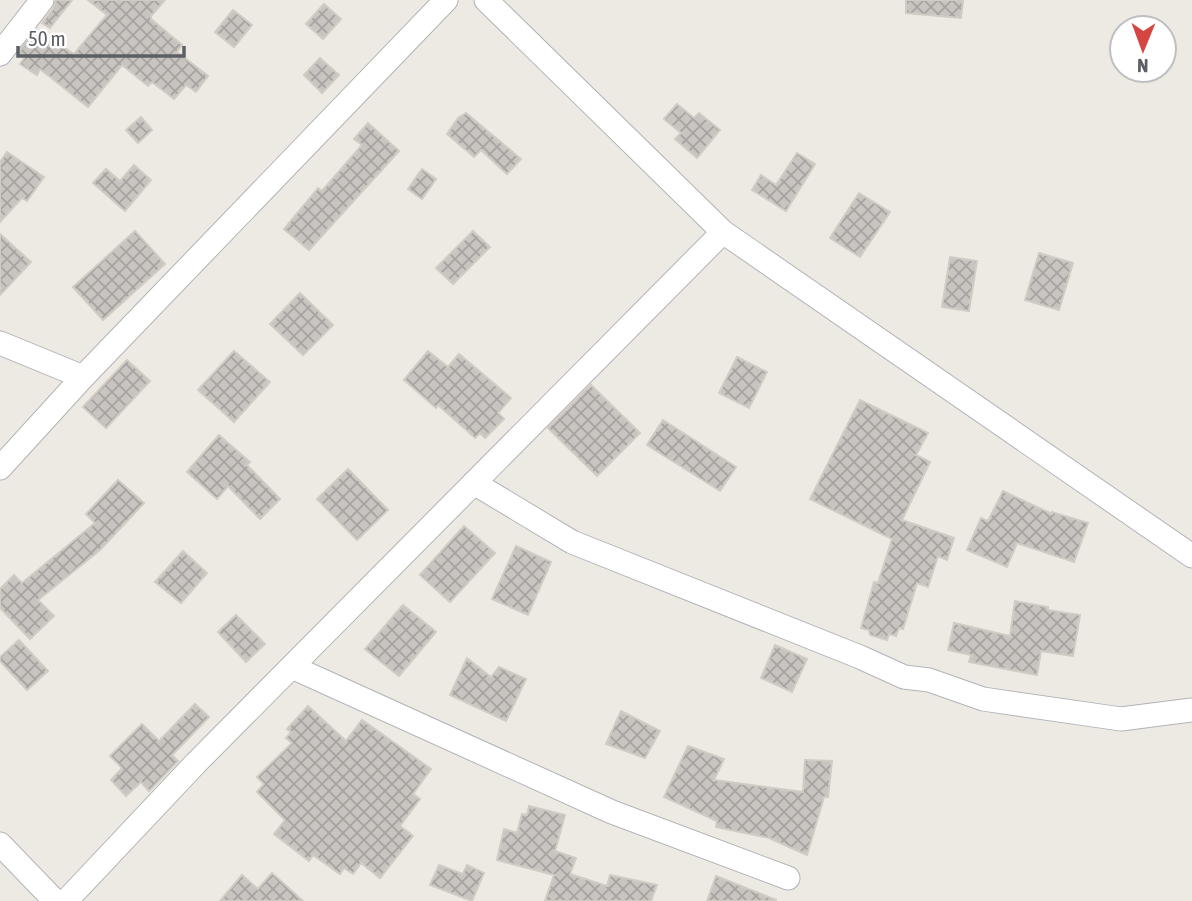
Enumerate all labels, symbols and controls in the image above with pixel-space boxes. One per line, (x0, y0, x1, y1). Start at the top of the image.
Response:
scale bar (18, 14, 184, 58)
north arrow (1108, 14, 1178, 84)
text: 50 m (28, 26, 66, 50)
text: N (1137, 55, 1149, 77)

